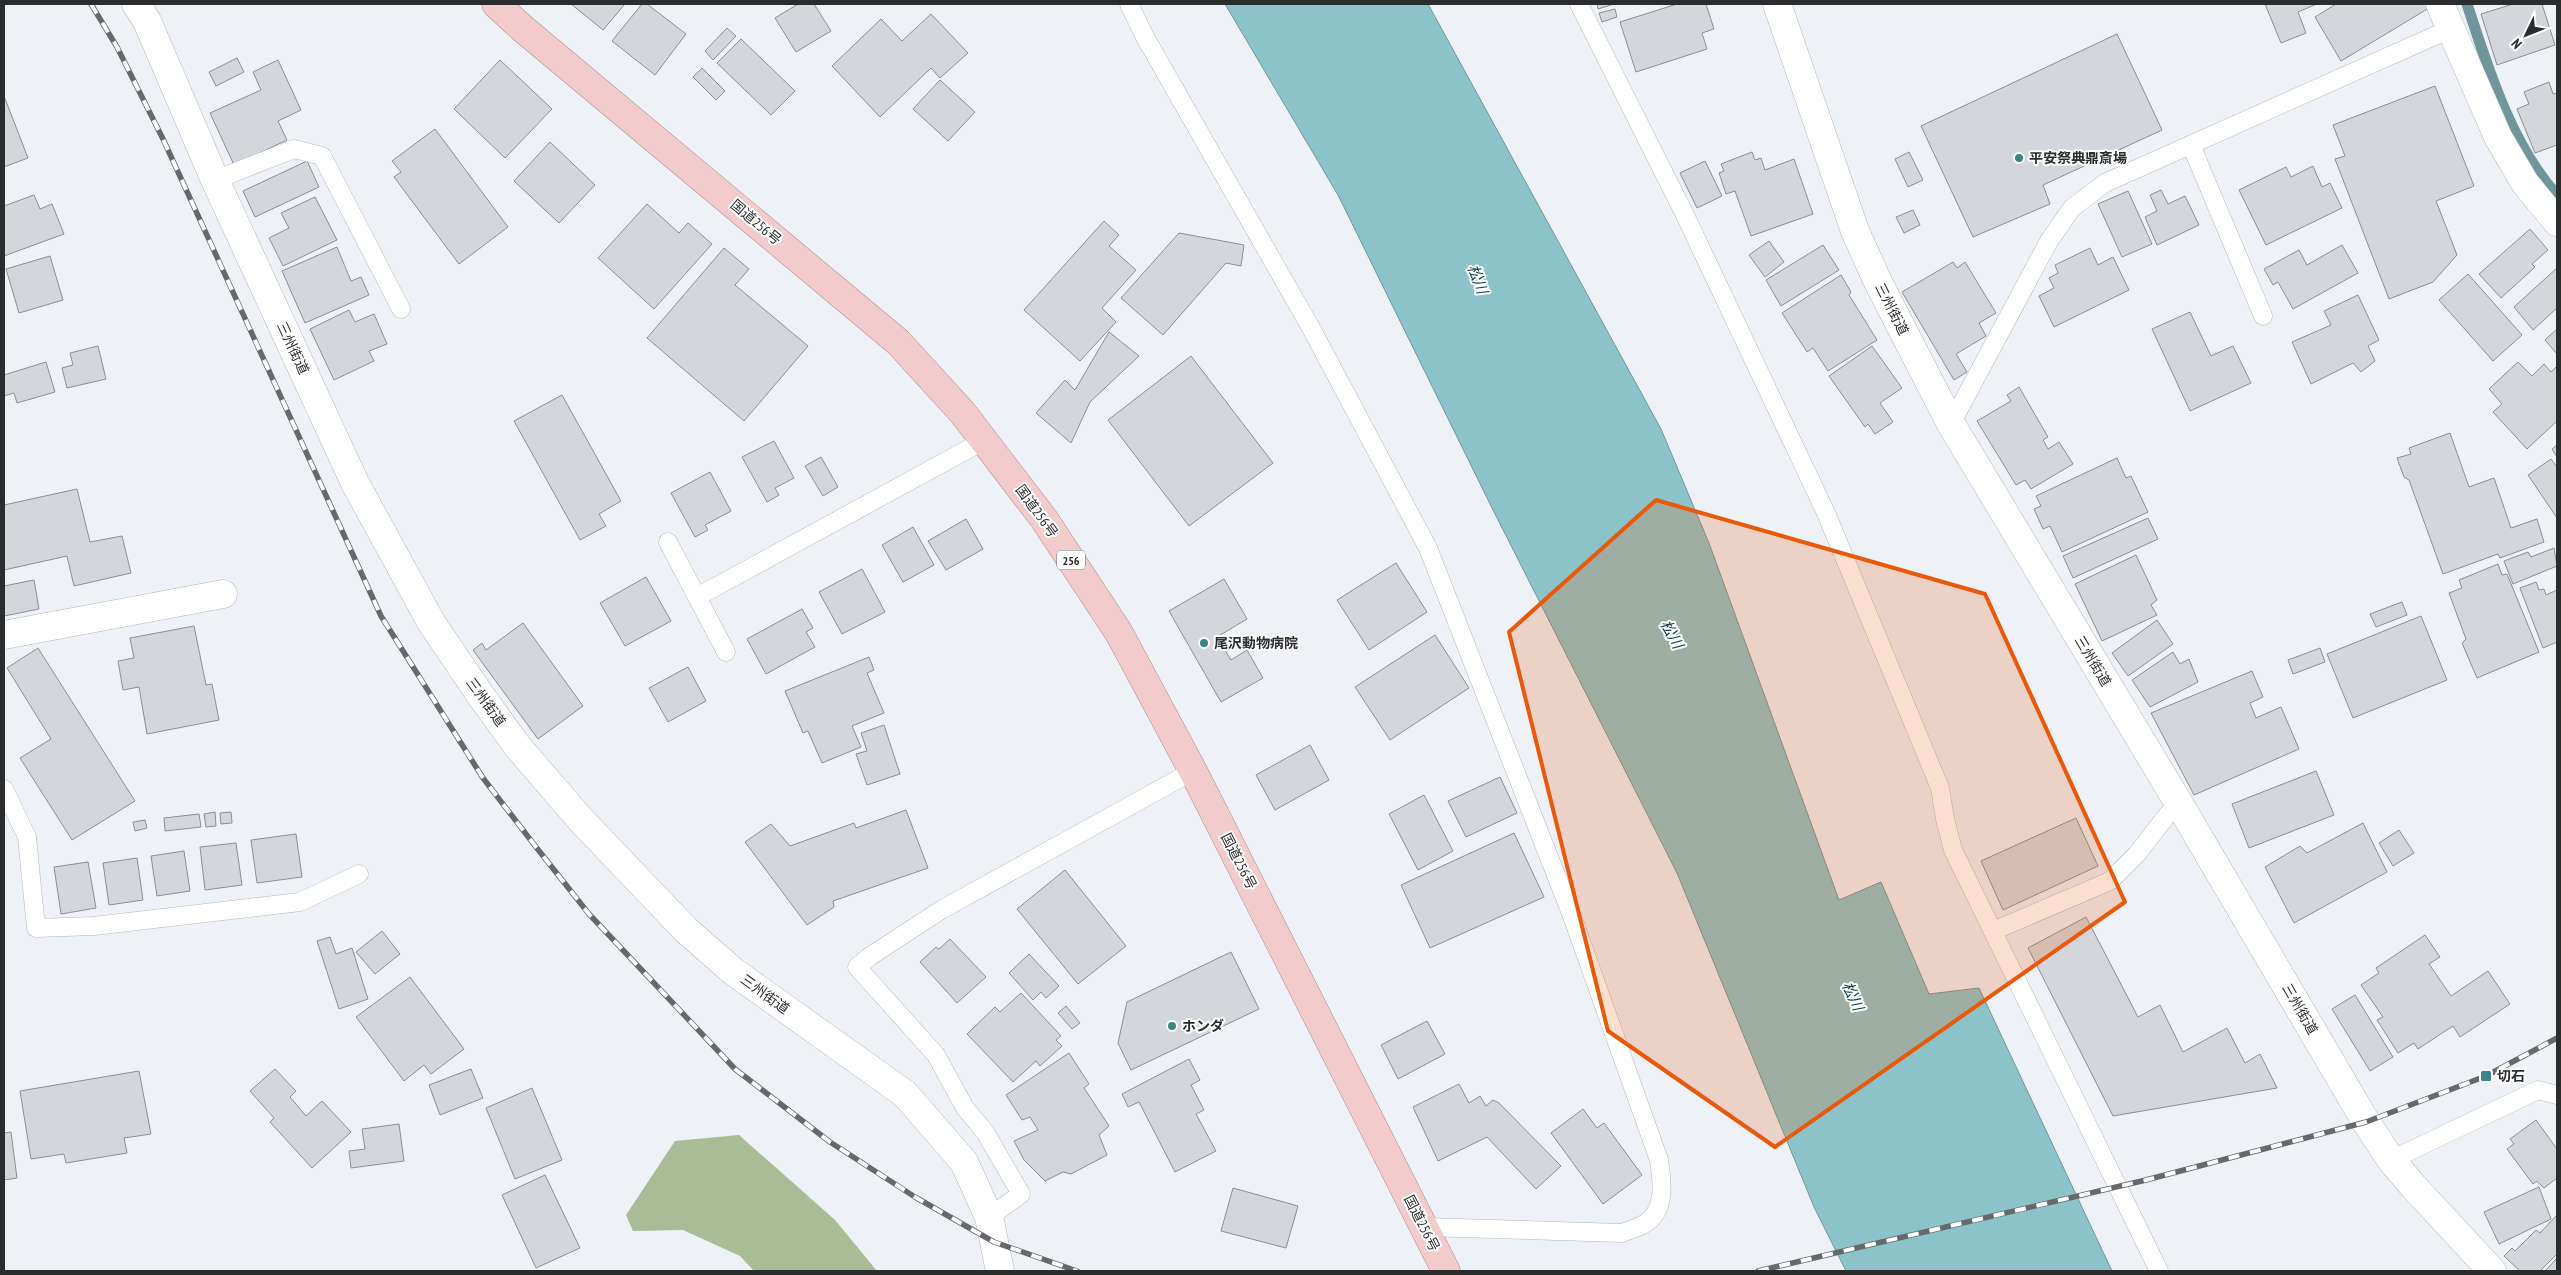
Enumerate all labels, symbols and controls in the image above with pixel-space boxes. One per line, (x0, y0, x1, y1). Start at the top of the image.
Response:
north arrow (2501, 10, 2551, 60)
text: N (2507, 35, 2526, 53)
place label: 平安祭典鼎斎場 (2029, 149, 2127, 167)
marker: 平安祭典鼎斎場 (2013, 152, 2025, 164)
street label: 国道256号 (727, 196, 785, 248)
water label: 松川 (1464, 262, 1493, 298)
street label: 三州街道 (1871, 280, 1913, 338)
street label: 三州街道 (273, 319, 313, 377)
street label: 国道256号 (1012, 481, 1062, 541)
road number: 256 (1057, 550, 1085, 570)
water label: 松川 (1656, 616, 1689, 653)
street label: 三州街道 (2071, 632, 2115, 690)
place label: 尾沢動物病院 (1214, 634, 1298, 652)
marker: 尾沢動物病院 (1198, 637, 1210, 649)
street label: 三州街道 (462, 674, 510, 730)
street label: 国道256号 (1217, 830, 1261, 892)
street label: 三州街道 (737, 970, 793, 1018)
water label: 松川 (1838, 978, 1869, 1015)
street label: 三州街道 (2278, 980, 2322, 1038)
place label: ホンダ (1182, 1017, 1224, 1035)
marker: ホンダ (1166, 1020, 1178, 1032)
place label: 切石 (2497, 1067, 2525, 1085)
marker: 切石 (2479, 1069, 2493, 1083)
street label: 国道256号 (1400, 1192, 1444, 1254)

